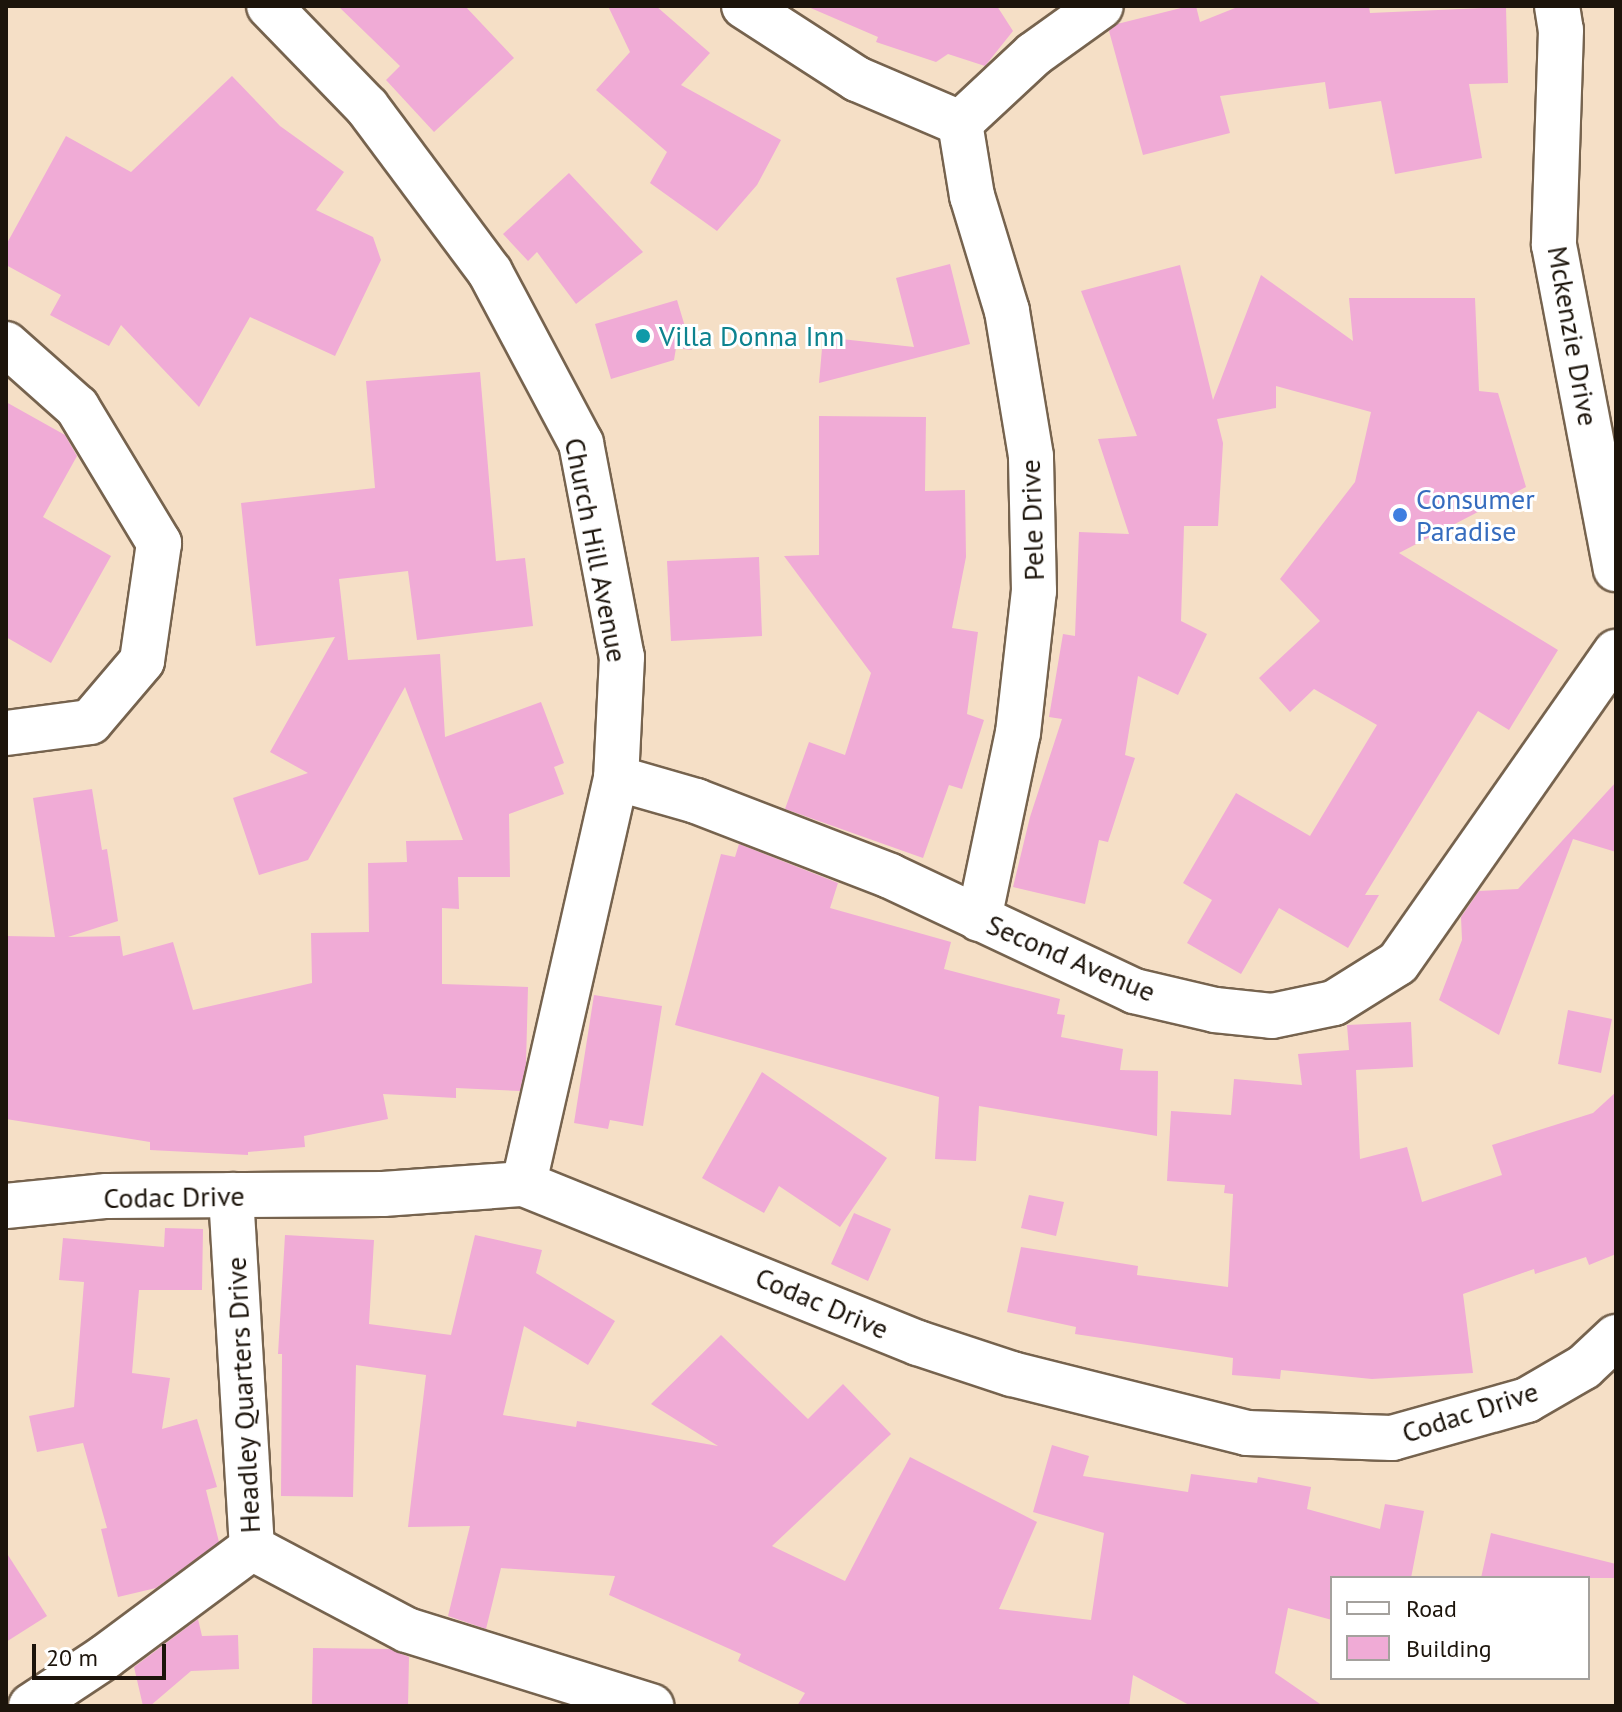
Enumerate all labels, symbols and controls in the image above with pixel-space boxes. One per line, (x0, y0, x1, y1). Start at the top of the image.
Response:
street label: Mckenzie Drive (1541, 244, 1605, 428)
place label: Villa Donna Inn (659, 319, 844, 353)
marker: Villa Donna Inn (634, 327, 652, 345)
street label: Church Hill Avenue (558, 434, 634, 666)
street label: Pele Drive (1013, 459, 1051, 581)
place label: Consumer Paradise (1416, 482, 1535, 548)
marker: Consumer Paradise (1391, 506, 1409, 524)
street label: Second Avenue (981, 907, 1161, 1009)
street label: Codac Drive (103, 1179, 245, 1215)
street label: Headley Quarters Drive (219, 1255, 267, 1535)
street label: Codac Drive (750, 1260, 894, 1346)
street label: Codac Drive (1397, 1374, 1543, 1450)
legend (1330, 1576, 1590, 1680)
text: Road (1406, 1593, 1457, 1624)
scale bar (36, 1628, 170, 1678)
text: Building (1406, 1633, 1492, 1664)
text: 20 m (46, 1642, 98, 1673)

